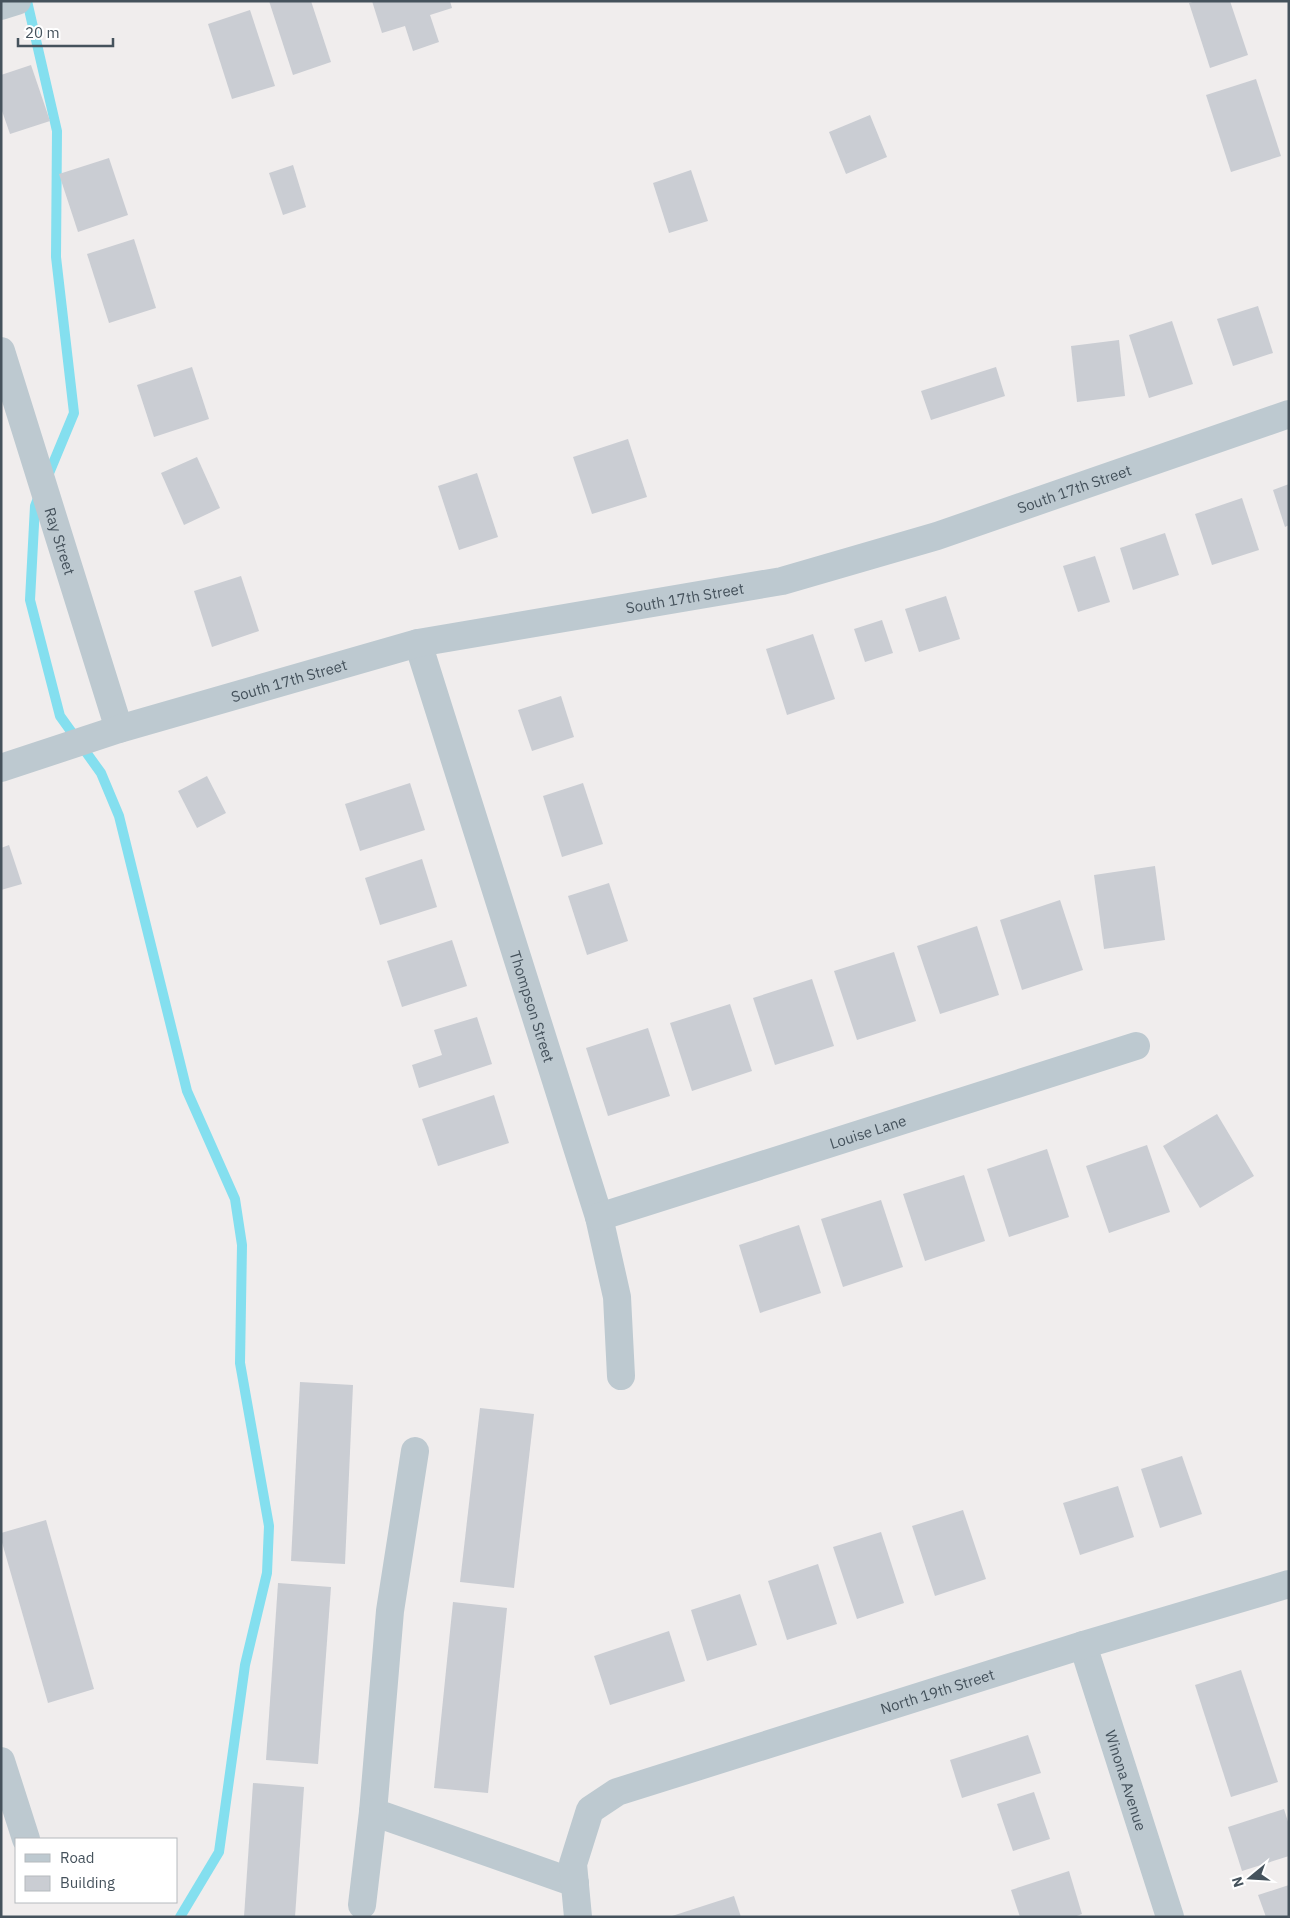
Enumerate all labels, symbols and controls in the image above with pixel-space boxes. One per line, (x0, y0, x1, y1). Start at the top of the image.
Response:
scale bar (18, 15, 112, 47)
text: 20 m (25, 23, 60, 42)
street label: South 17th Street (1014, 460, 1134, 517)
street label: Ray Street (41, 505, 80, 577)
street label: South 17th Street (624, 578, 745, 617)
street label: South 17th Street (229, 654, 349, 706)
street label: Thompson Street (506, 948, 559, 1065)
street label: Louise Lane (827, 1110, 908, 1153)
street label: North 19th Street (878, 1664, 997, 1718)
street label: Winona Avenue (1101, 1728, 1151, 1833)
legend (15, 1838, 178, 1903)
text: Road (60, 1848, 95, 1867)
north arrow (1225, 1853, 1275, 1903)
text: Building (60, 1873, 115, 1892)
text: N (1228, 1874, 1248, 1890)

